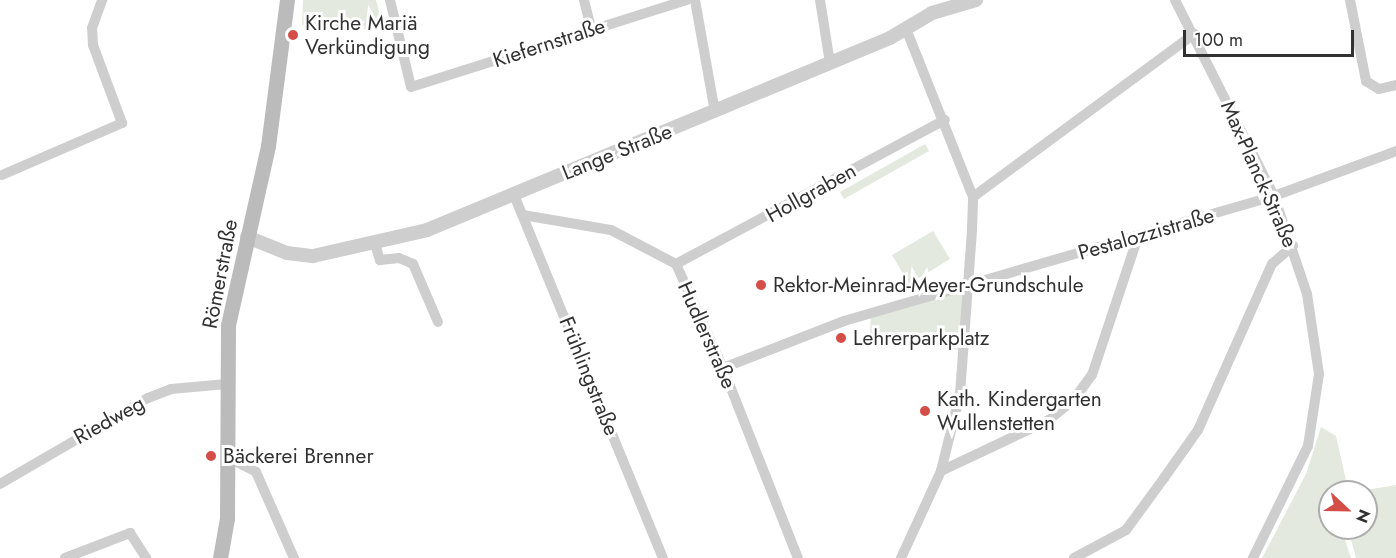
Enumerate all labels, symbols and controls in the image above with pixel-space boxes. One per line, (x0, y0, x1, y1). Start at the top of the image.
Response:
place label: Kirche Mariä Verkündigung (305, 10, 430, 60)
street label: Kiefernstraße (490, 13, 608, 73)
scale bar (1186, 18, 1357, 56)
text: 100 m (1194, 27, 1243, 53)
marker: Kirche Mariä Verkündigung (286, 28, 300, 42)
street label: Max-Planck-Straße (1215, 97, 1303, 251)
street label: Lange Straße (558, 119, 676, 185)
street label: Hollgraben (761, 158, 861, 228)
street label: Pestalozzistraße (1075, 203, 1217, 265)
street label: Römerstraße (197, 217, 243, 331)
place label: Rektor-Meinrad-Meyer-Grundschule (773, 272, 1083, 298)
street label: Hudlerstraße (672, 278, 742, 392)
marker: Rektor-Meinrad-Meyer-Grundschule (754, 278, 768, 292)
street label: Frühlingstraße (554, 313, 624, 439)
place label: Lehrerparkplatz (853, 325, 989, 351)
marker: Lehrerparkplatz (834, 331, 848, 345)
place label: Kath. Kindergarten Wullenstetten (937, 386, 1102, 436)
street label: Riedweg (69, 390, 149, 450)
marker: Kath. Kindergarten Wullenstetten (918, 404, 932, 418)
place label: Bäckerei Brenner (223, 443, 374, 469)
marker: Bäckerei Brenner (204, 449, 218, 463)
north arrow (1318, 480, 1378, 540)
text: N (1350, 506, 1376, 526)

